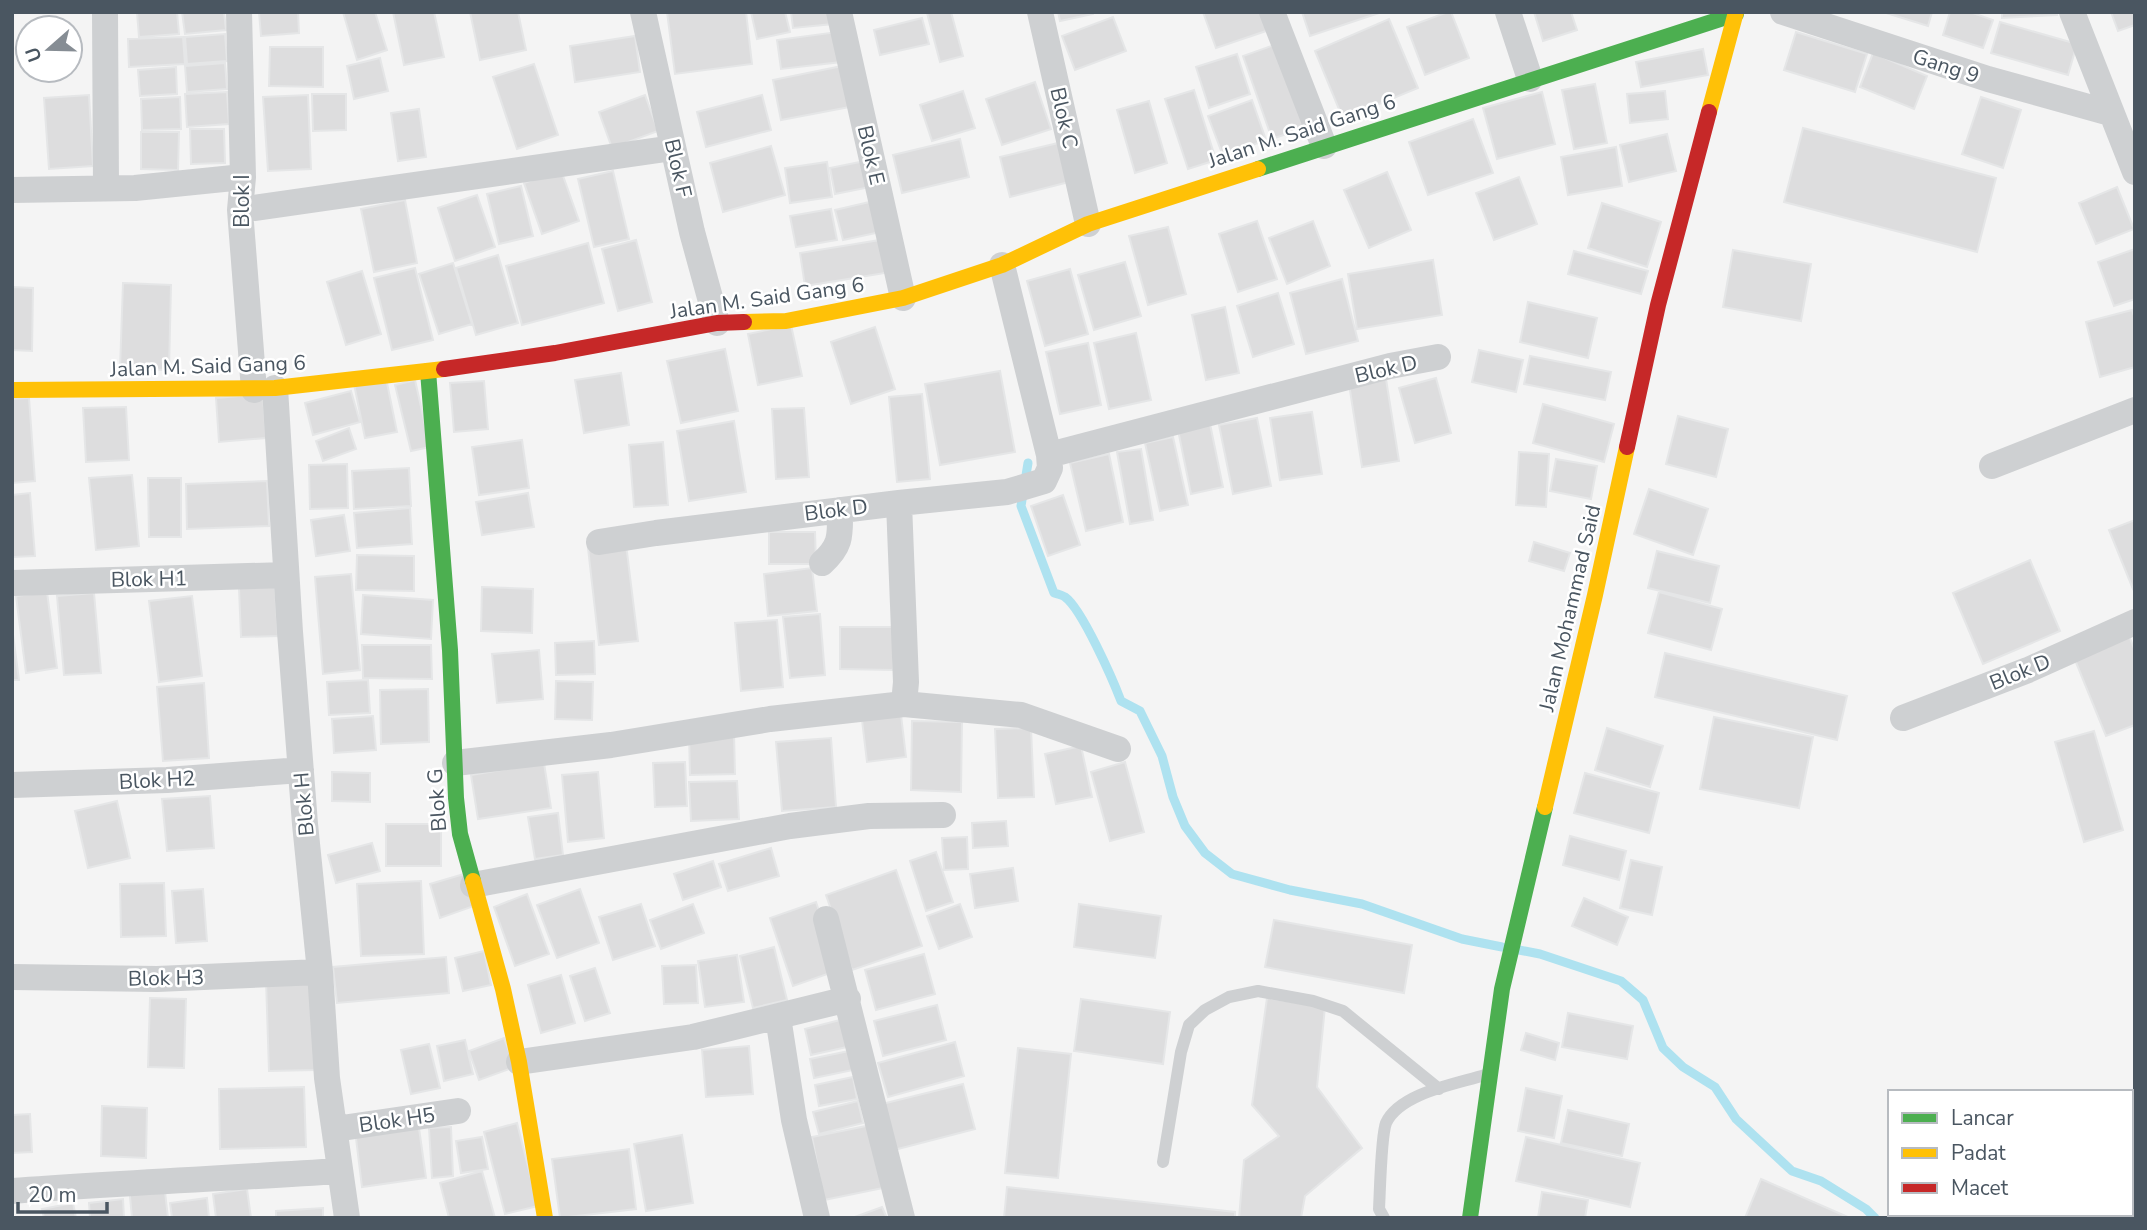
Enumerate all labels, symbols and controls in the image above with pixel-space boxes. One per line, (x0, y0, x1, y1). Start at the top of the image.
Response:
north arrow (14, 14, 84, 84)
street label: Gang 9 (1909, 42, 1983, 90)
text: U (19, 43, 49, 66)
street label: Blok C (1043, 85, 1085, 151)
street label: Jalan M. Said Gang 6 (1204, 87, 1399, 175)
street label: Blok E (851, 123, 891, 187)
street label: Blok F (658, 136, 698, 200)
street label: Blok I (228, 174, 256, 228)
street label: Jalan M. Said Gang 6 (667, 271, 866, 326)
street label: Blok D (1352, 348, 1420, 390)
street label: Jalan M. Said Gang 6 (109, 349, 306, 383)
street label: Blok D (803, 492, 869, 528)
street label: Jalan Mohammad Said (1532, 502, 1607, 715)
street label: Blok H1 (111, 564, 187, 594)
street label: Blok D (1985, 647, 2055, 697)
street label: Blok H2 (118, 764, 196, 796)
street label: Blok G (421, 768, 453, 832)
street label: Blok H (287, 771, 321, 837)
street label: Blok H3 (128, 963, 204, 993)
legend (1888, 1090, 2133, 1216)
street label: Blok H5 (357, 1101, 437, 1139)
text: Lancar (1951, 1104, 2014, 1132)
text: Padat (1951, 1139, 2006, 1167)
scale bar (18, 1170, 107, 1214)
text: Macet (1951, 1174, 2009, 1202)
text: 20 m (28, 1181, 77, 1209)

